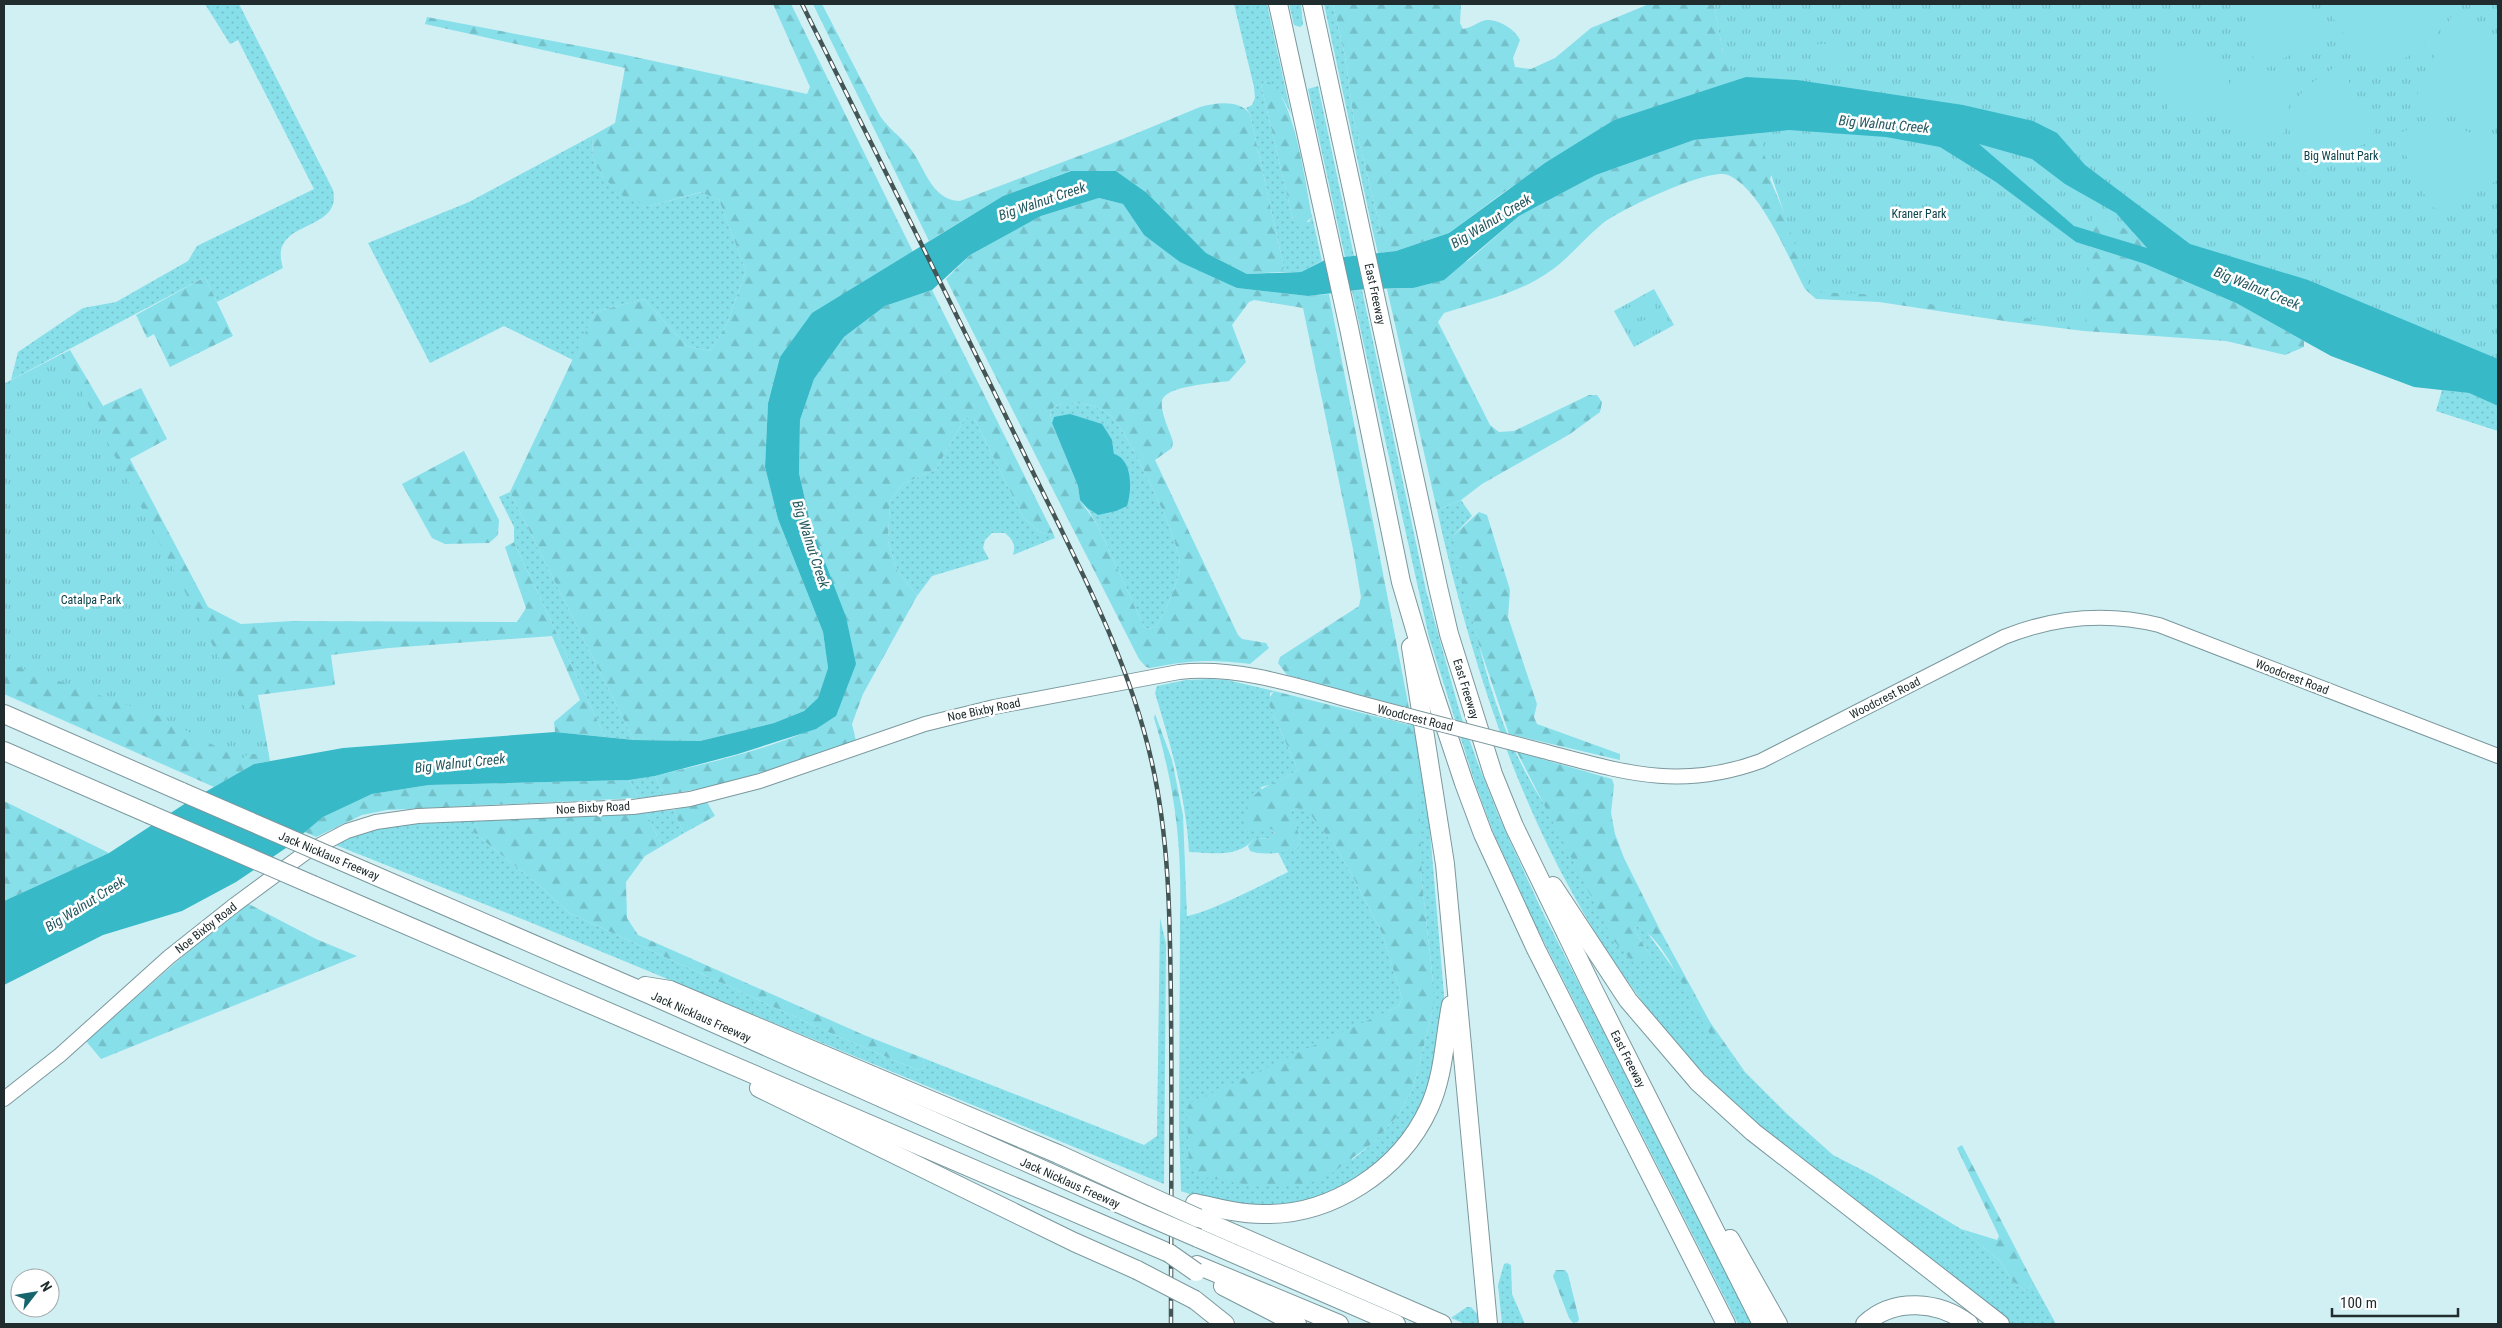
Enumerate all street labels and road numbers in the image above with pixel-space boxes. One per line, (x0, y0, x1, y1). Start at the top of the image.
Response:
street label: East Freeway (1362, 262, 1388, 326)
street label: East Freeway (1450, 657, 1482, 721)
street label: Woodcrest Road (2253, 657, 2331, 697)
street label: Woodcrest Road (1847, 674, 1923, 722)
street label: Noe Bixby Road (946, 695, 1022, 725)
street label: Woodcrest Road (1376, 702, 1454, 734)
street label: Noe Bixby Road (556, 799, 630, 817)
street label: Jack Nicklaus Freeway (277, 828, 381, 884)
street label: Noe Bixby Road (172, 900, 240, 956)
street label: Jack Nicklaus Freeway (649, 989, 753, 1045)
street label: East Freeway (1608, 1028, 1648, 1090)
street label: Jack Nicklaus Freeway (1018, 1155, 1122, 1211)

